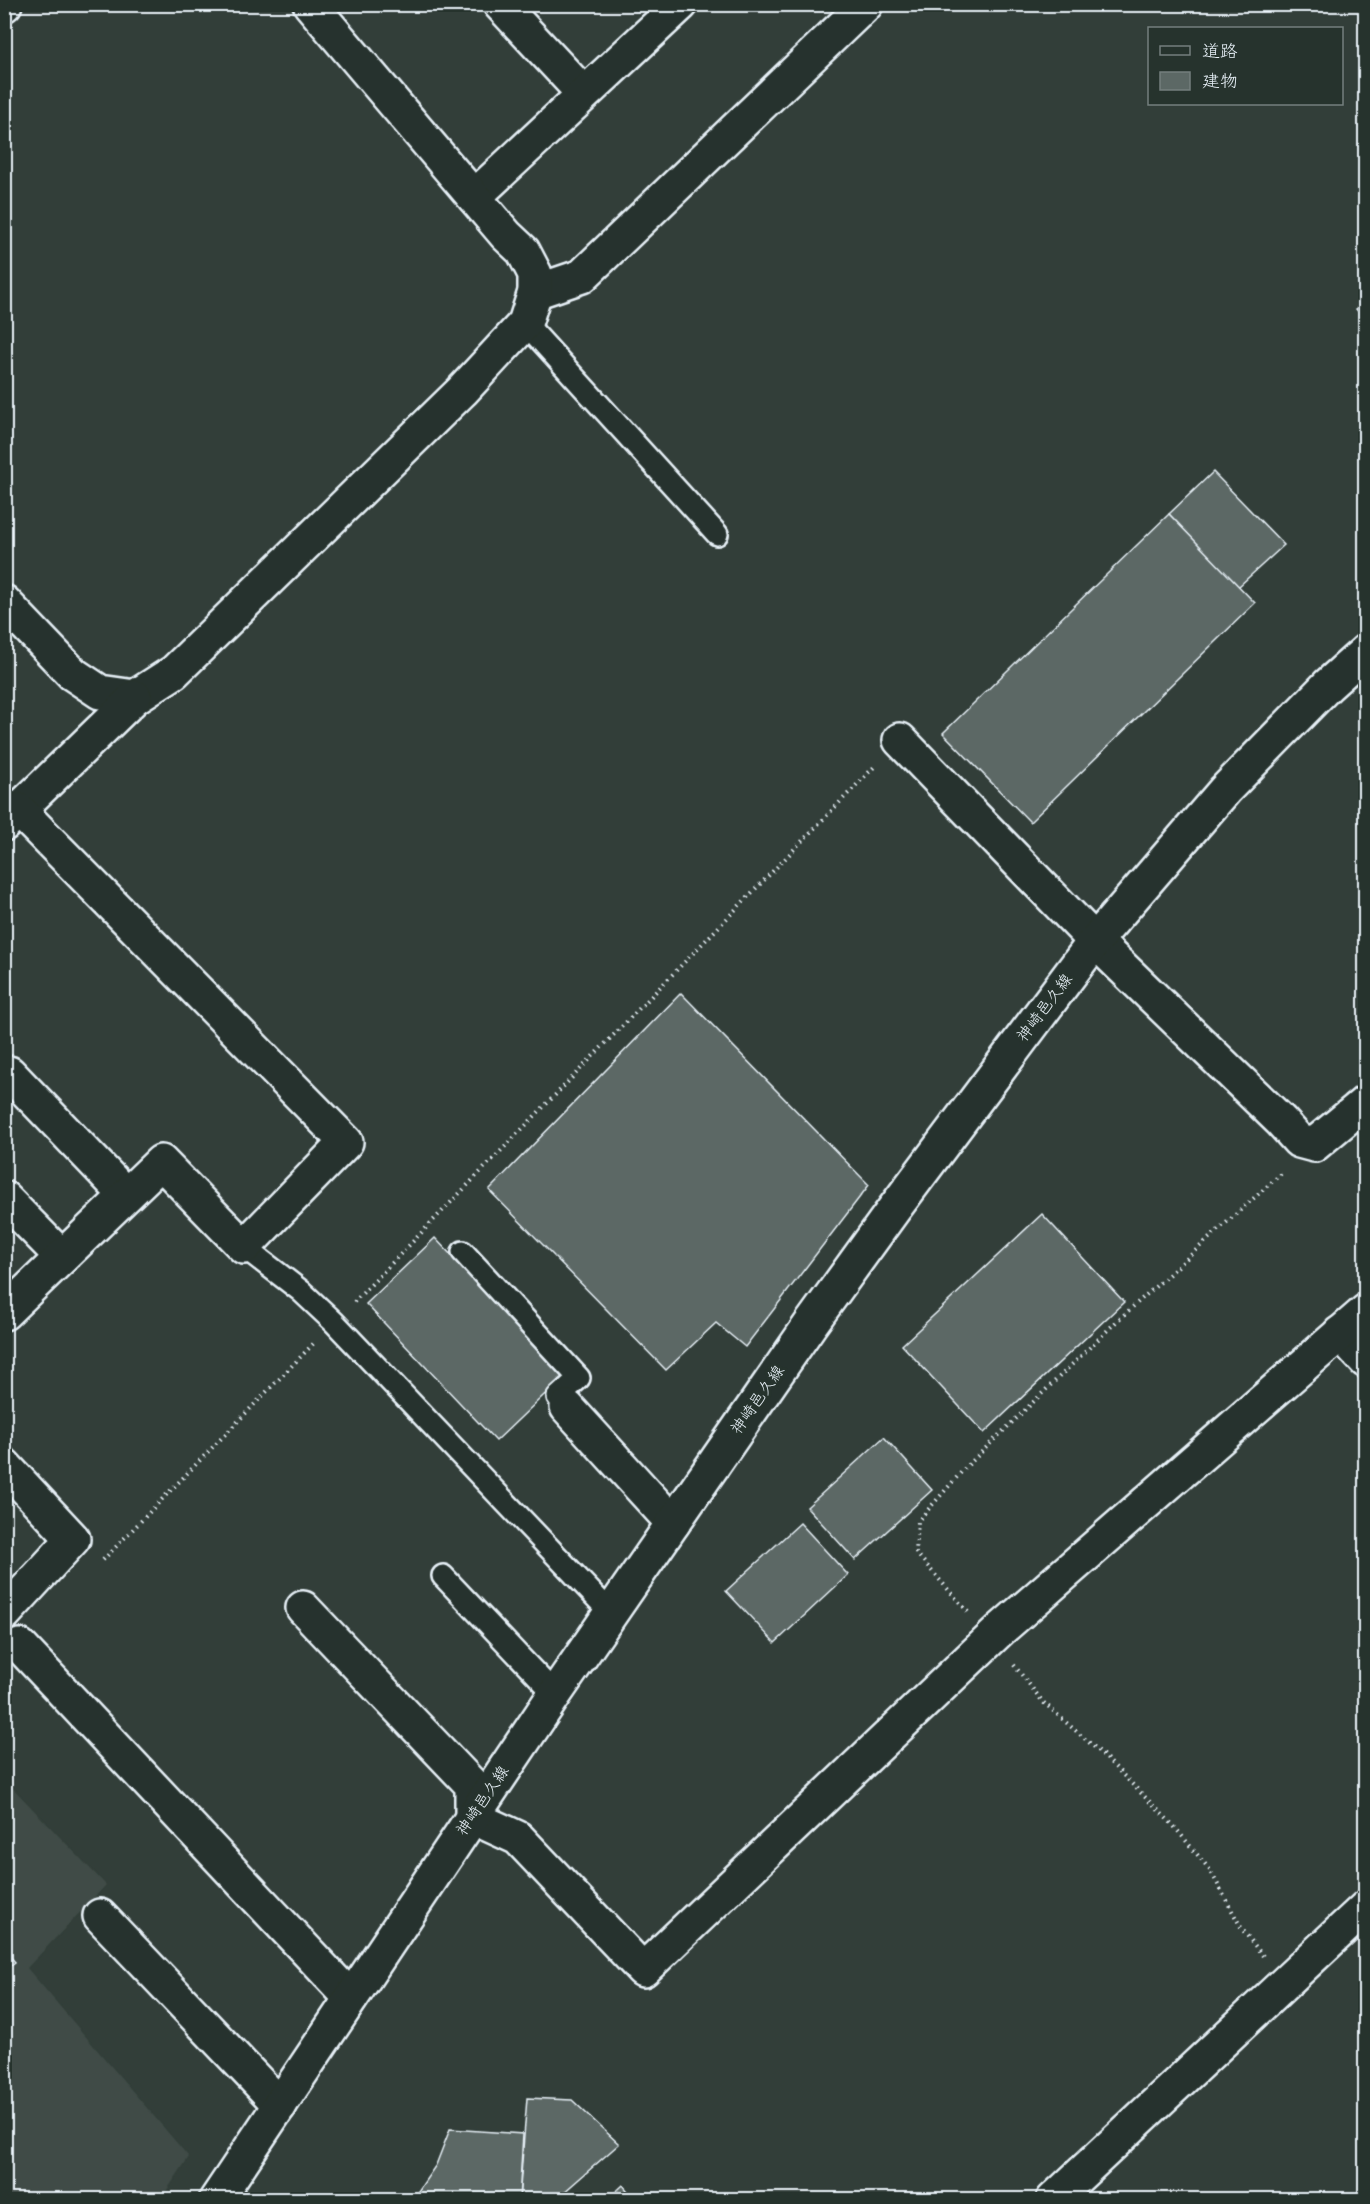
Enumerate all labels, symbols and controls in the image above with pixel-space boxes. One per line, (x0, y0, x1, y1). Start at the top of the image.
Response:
legend (1148, 27, 1343, 105)
text: 道路 (1202, 38, 1238, 67)
text: 建物 (1202, 68, 1238, 97)
street label: 神崎邑久線 (1011, 969, 1079, 1047)
street label: 神崎邑久線 (725, 1360, 791, 1440)
street label: 神崎邑久線 (450, 1761, 516, 1841)

